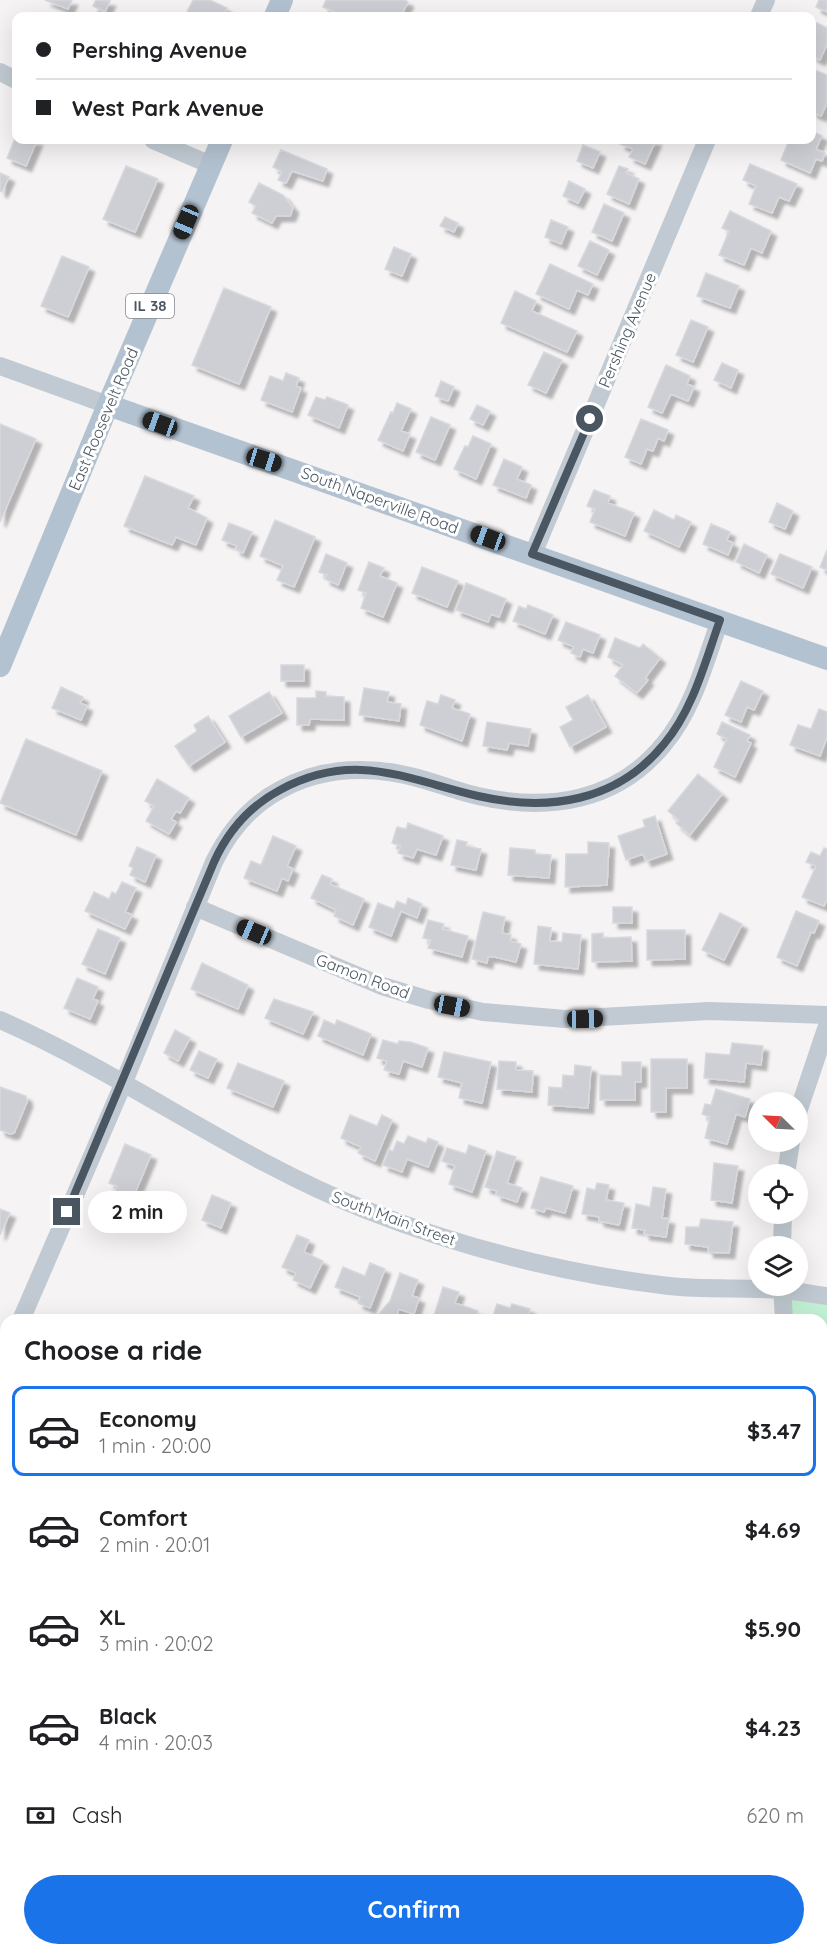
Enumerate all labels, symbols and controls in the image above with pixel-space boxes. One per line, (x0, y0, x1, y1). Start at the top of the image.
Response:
text: Pershing Avenue (72, 36, 247, 64)
text: West Park Avenue (72, 94, 264, 122)
car (171, 202, 201, 242)
street label: Pershing Avenue (594, 270, 660, 390)
road number: IL 38 (126, 294, 174, 318)
street label: East Roosevelt Road (64, 345, 142, 493)
route start (576, 405, 603, 432)
car (140, 409, 180, 439)
car (244, 446, 284, 474)
street label: South Naperville Road (299, 462, 461, 538)
car (468, 523, 508, 553)
car (234, 917, 274, 947)
street label: Gamon Road (313, 949, 413, 1003)
car (433, 994, 471, 1018)
car (567, 1010, 603, 1028)
north arrow (748, 1092, 808, 1152)
map controls (748, 1092, 808, 1296)
button: locate (748, 1164, 808, 1224)
street label: South Main Street (329, 1186, 459, 1250)
callout: 2 min (88, 1191, 187, 1233)
route end (53, 1198, 80, 1225)
text: 2 min (111, 1199, 164, 1224)
button: layers (748, 1236, 808, 1296)
text: Choose a ride (24, 1333, 202, 1367)
icon: car (27, 1404, 81, 1458)
text: Economy (99, 1405, 197, 1433)
text: $3.47 (747, 1417, 801, 1445)
text: 1 min · 20:00 (99, 1433, 211, 1458)
icon: car (27, 1503, 81, 1557)
text: Comfort (99, 1504, 188, 1532)
text: $4.69 (745, 1516, 801, 1544)
text: 2 min · 20:01 (99, 1532, 210, 1557)
icon: car (27, 1602, 81, 1656)
text: XL (99, 1603, 126, 1631)
text: $5.90 (745, 1615, 801, 1643)
text: 3 min · 20:02 (99, 1631, 214, 1656)
icon: car (27, 1701, 81, 1755)
text: Black (99, 1702, 157, 1730)
text: $4.23 (745, 1714, 801, 1742)
text: 4 min · 20:03 (99, 1730, 213, 1755)
icon: cash (24, 1799, 57, 1832)
text: Cash (72, 1801, 123, 1829)
text: 620 m (747, 1803, 804, 1828)
button: Confirm (24, 1875, 804, 1944)

